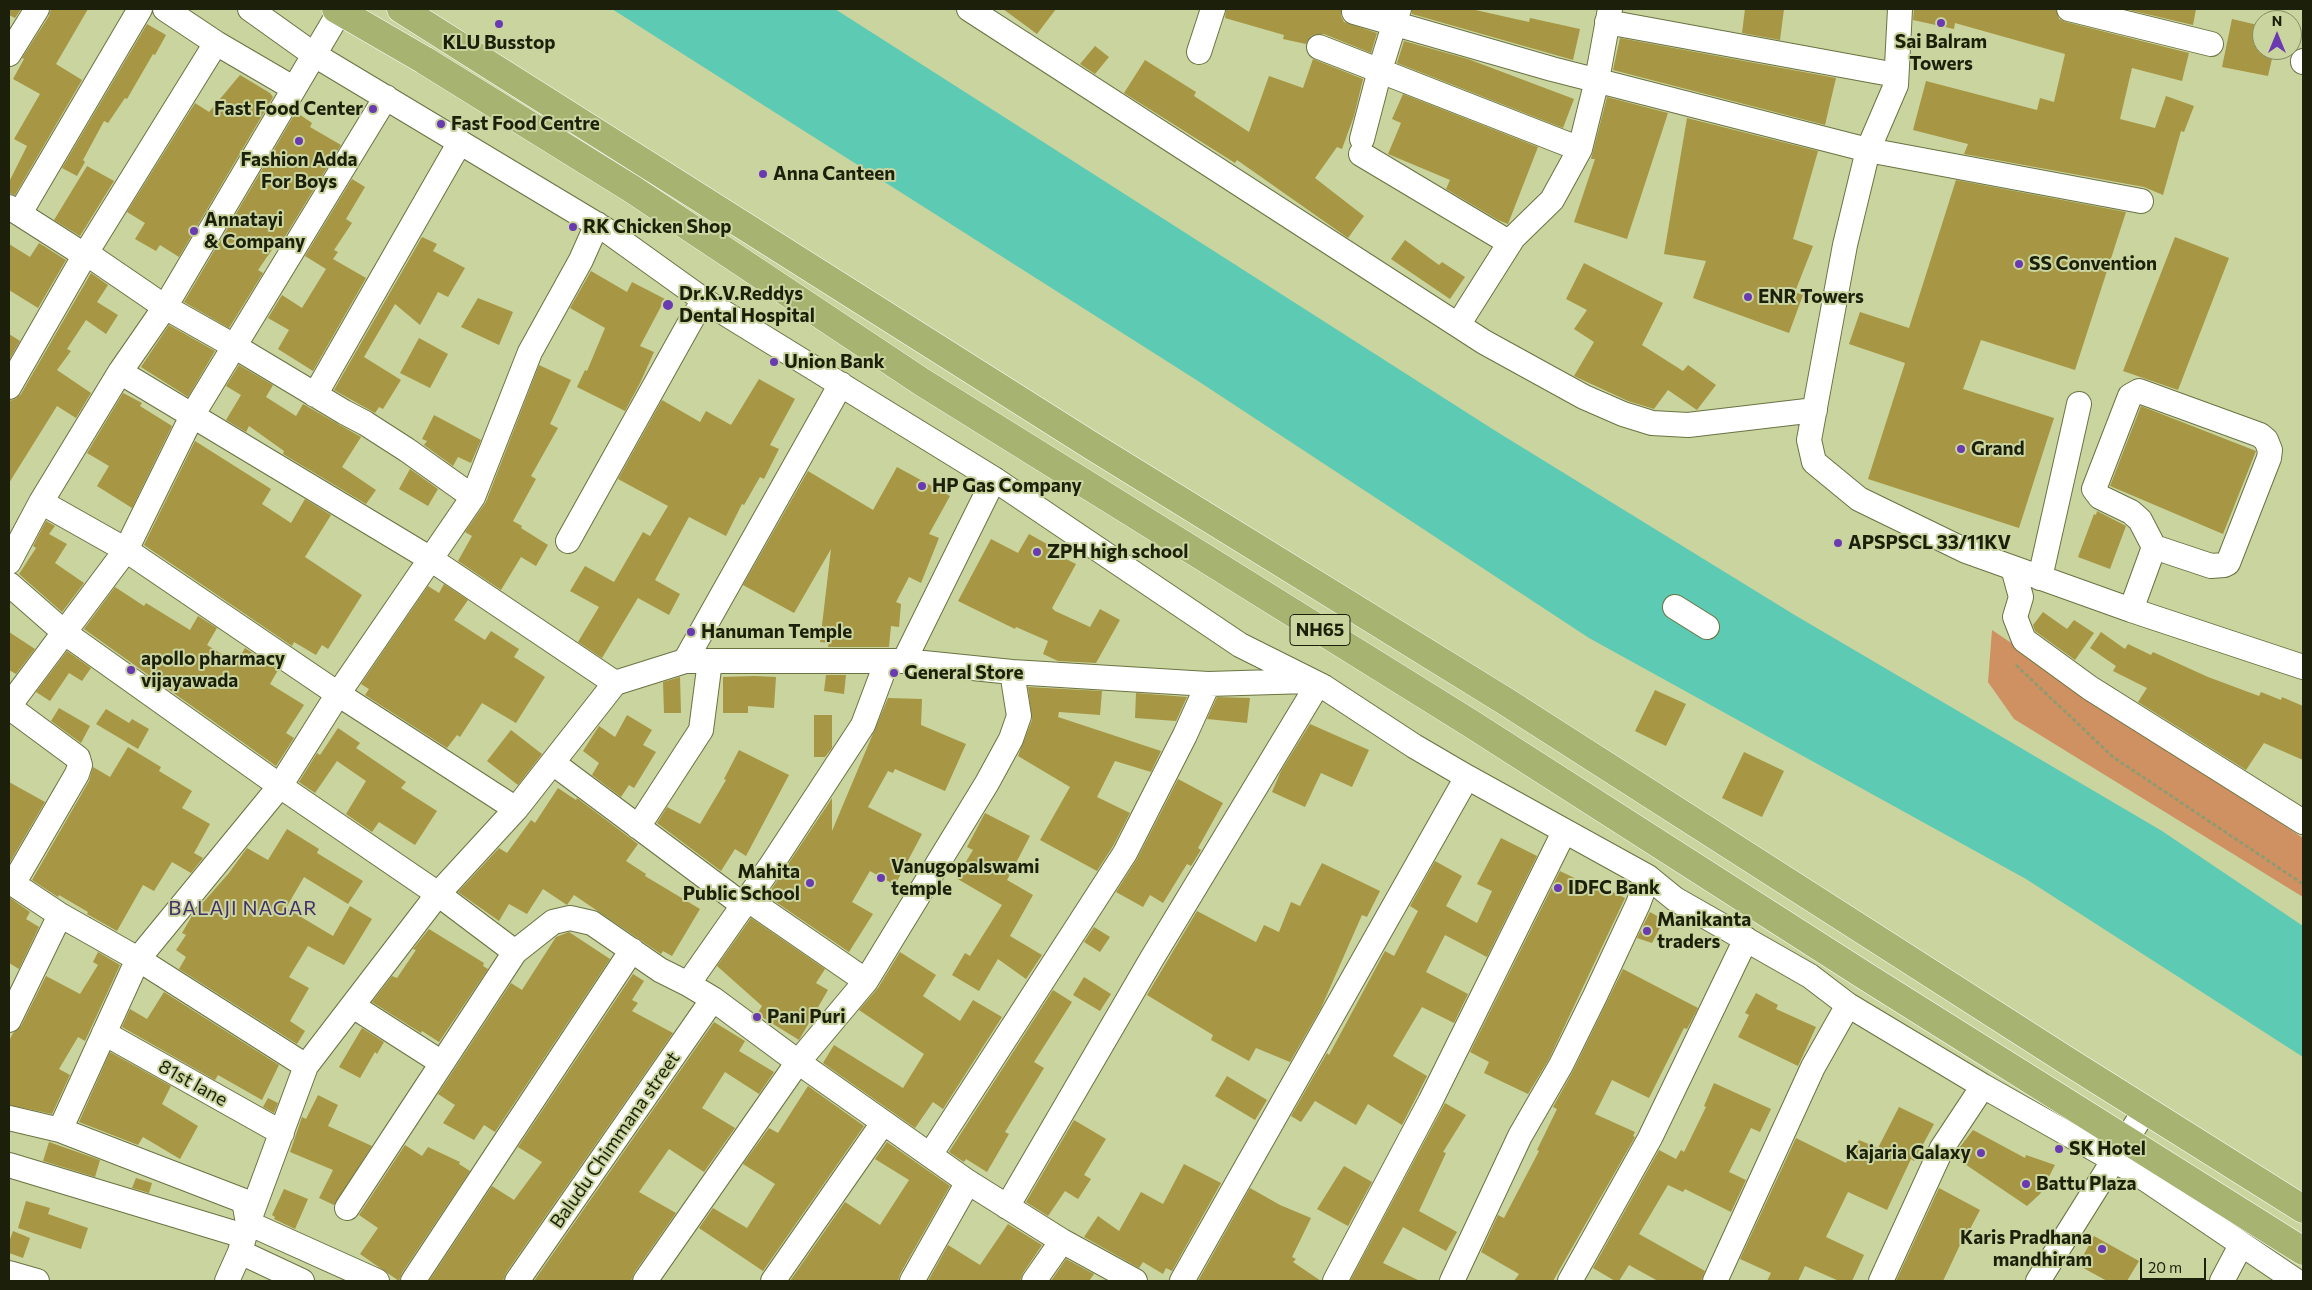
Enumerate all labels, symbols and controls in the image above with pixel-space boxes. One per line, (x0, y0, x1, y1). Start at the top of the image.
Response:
north arrow (2252, 10, 2302, 60)
text: N (2272, 12, 2282, 29)
marker: Sai Balram Towers (1935, 17, 1947, 29)
marker: KLU Busstop (493, 18, 505, 30)
place label: Sai Balram Towers (1895, 31, 1987, 75)
place label: KLU Busstop (442, 32, 556, 54)
place label: Fast Food Center (214, 98, 363, 120)
marker: Fast Food Center (367, 103, 379, 115)
place label: Fast Food Centre (451, 113, 600, 135)
marker: Fast Food Centre (435, 118, 447, 130)
marker: Fashion Adda For Boys (293, 135, 305, 147)
place label: Fashion Adda For Boys (240, 149, 358, 193)
place label: Anna Canteen (773, 163, 895, 185)
marker: Anna Canteen (757, 168, 769, 180)
place label: Annatayi & Company (204, 209, 305, 253)
place label: RK Chicken Shop (583, 216, 732, 238)
marker: RK Chicken Shop (567, 221, 579, 233)
marker: Annatayi & Company (188, 225, 200, 237)
place label: SS Convention (2029, 253, 2157, 275)
marker: SS Convention (2013, 258, 2025, 270)
place label: Dr.K.V.Reddys Dental Hospital (679, 283, 815, 327)
place label: ENR Towers (1758, 286, 1864, 308)
marker: ENR Towers (1742, 291, 1754, 303)
marker: Dr.K.V.Reddys Dental Hospital (661, 298, 675, 312)
place label: Union Bank (784, 351, 885, 373)
marker: Union Bank (768, 356, 780, 368)
place label: Grand (1971, 438, 2025, 460)
marker: Grand (1955, 443, 1967, 455)
place label: HP Gas Company (932, 475, 1082, 497)
marker: HP Gas Company (916, 480, 928, 492)
place label: APSPSCL 33/11KV (1848, 532, 2011, 554)
marker: APSPSCL 33/11KV (1832, 537, 1844, 549)
place label: ZPH high school (1047, 541, 1189, 563)
marker: ZPH high school (1031, 546, 1043, 558)
road number: NH65 (1290, 614, 1350, 646)
place label: Hanuman Temple (701, 621, 852, 643)
marker: Hanuman Temple (685, 626, 697, 638)
place label: apollo pharmacy vijayawada (141, 648, 285, 692)
place label: General Store (904, 662, 1023, 684)
marker: apollo pharmacy vijayawada (125, 664, 137, 676)
marker: General Store (888, 667, 900, 679)
place label: Vanugopalswami temple (891, 856, 1039, 900)
place label: Mahita Public School (683, 861, 800, 905)
marker: Vanugopalswami temple (875, 872, 887, 884)
marker: Mahita Public School (804, 877, 816, 889)
place label: IDFC Bank (1568, 877, 1660, 899)
marker: IDFC Bank (1552, 882, 1564, 894)
district label: BALAJI NAGAR (167, 896, 319, 920)
place label: Manikanta traders (1657, 909, 1751, 953)
marker: Manikanta traders (1641, 925, 1653, 937)
place label: Pani Puri (767, 1006, 846, 1028)
marker: Pani Puri (751, 1011, 763, 1023)
street label: Baludu Chimmana street (545, 1047, 685, 1233)
street label: 81st lane (155, 1055, 231, 1111)
place label: SK Hotel (2069, 1138, 2146, 1160)
place label: Kajaria Galaxy (1845, 1142, 1971, 1164)
marker: SK Hotel (2053, 1143, 2065, 1155)
marker: Kajaria Galaxy (1975, 1147, 1987, 1159)
place label: Battu Plaza (2036, 1173, 2136, 1195)
marker: Battu Plaza (2020, 1178, 2032, 1190)
place label: Karis Pradhana mandhiram (1960, 1227, 2092, 1271)
marker: Karis Pradhana mandhiram (2096, 1243, 2108, 1255)
scale bar (2142, 1248, 2208, 1280)
text: 20 m (2148, 1258, 2182, 1276)

